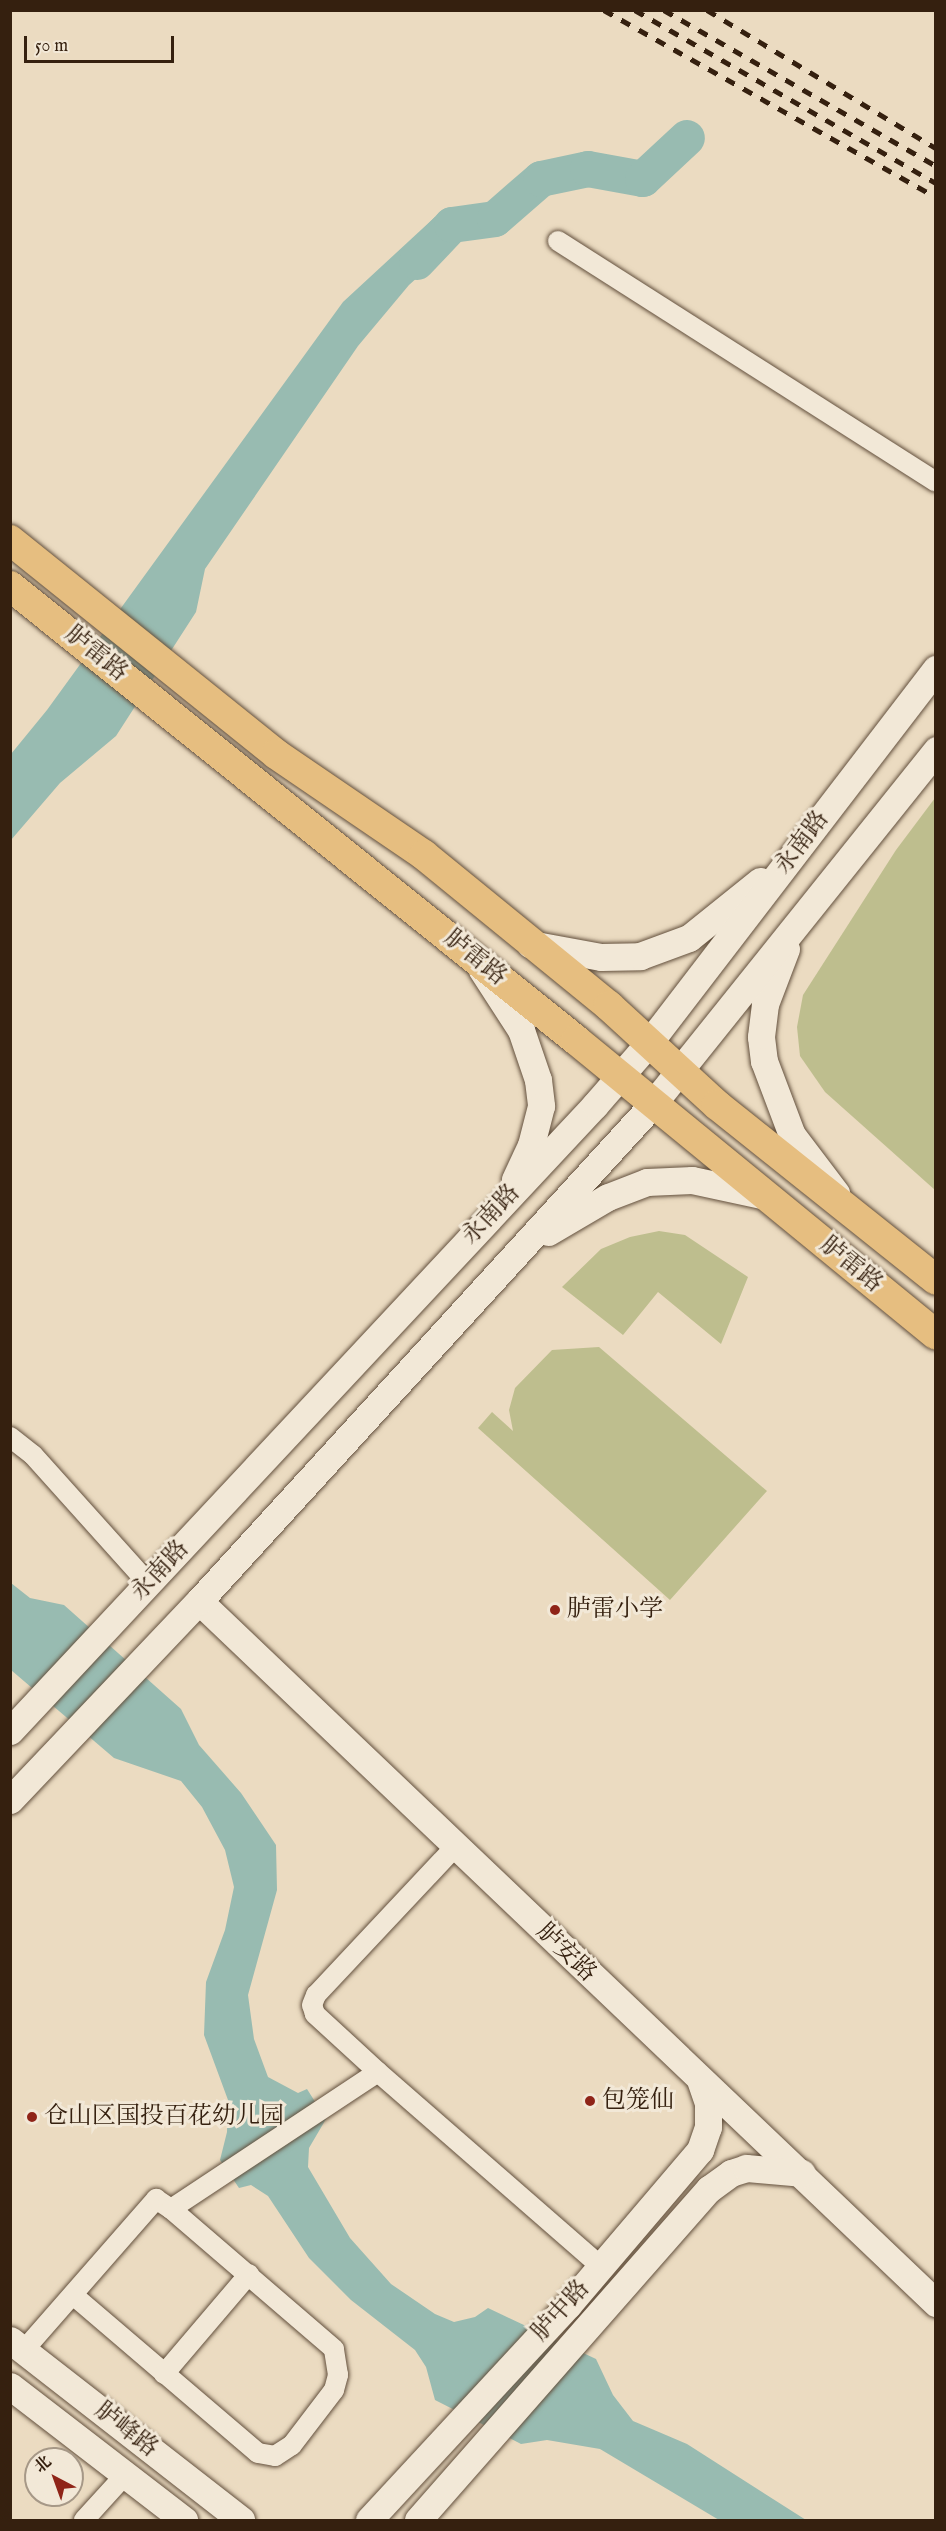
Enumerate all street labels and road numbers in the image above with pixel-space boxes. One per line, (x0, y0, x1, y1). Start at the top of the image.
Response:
street label: 胪雷路 (59, 620, 133, 688)
street label: 永南路 (769, 806, 835, 880)
street label: 胪雷路 (438, 924, 512, 992)
street label: 永南路 (456, 1179, 526, 1251)
street label: 胪雷路 (814, 1231, 888, 1299)
street label: 永南路 (125, 1535, 195, 1607)
street label: 胪安路 (530, 1918, 602, 1988)
street label: 胪中路 (526, 2275, 596, 2347)
street label: 胪峰路 (89, 2396, 163, 2464)

